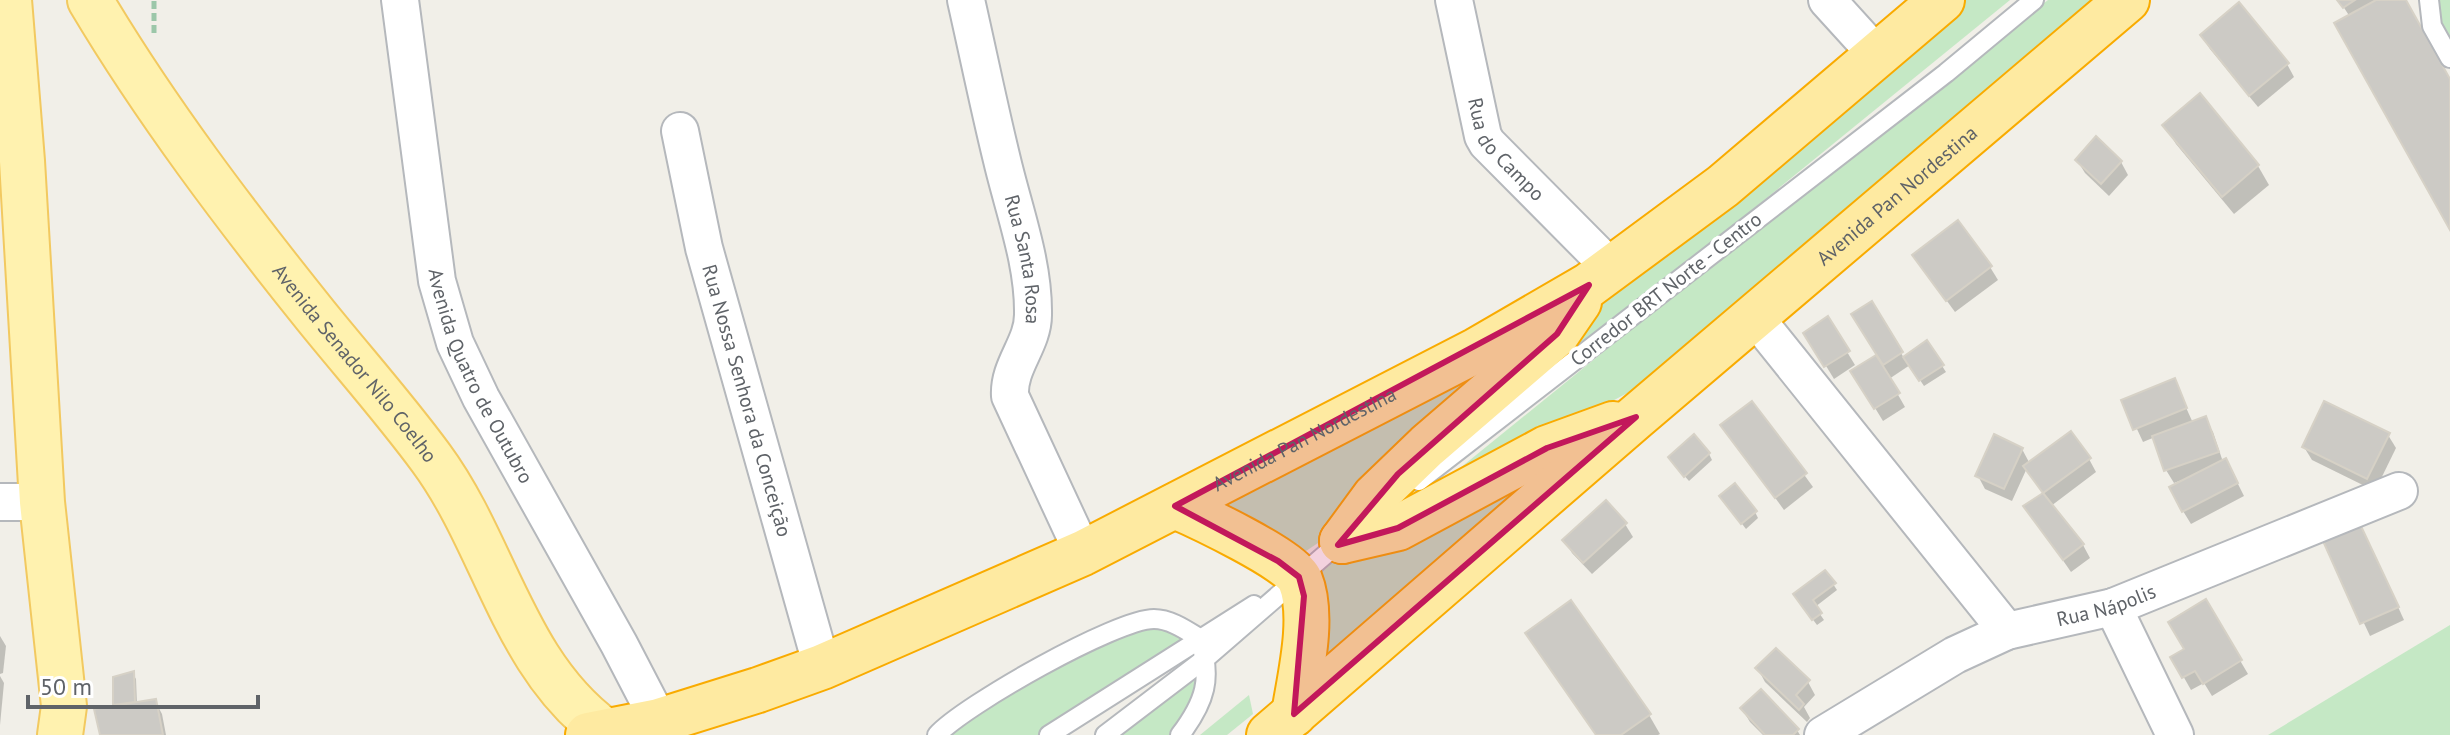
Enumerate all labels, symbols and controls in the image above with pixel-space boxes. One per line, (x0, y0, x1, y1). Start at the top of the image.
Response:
street label: Rua do Campo (1462, 95, 1550, 207)
street label: Avenida Pan Nordestina (1811, 120, 1983, 271)
street label: Rua Santa Rosa (999, 192, 1046, 325)
street label: Corredor BRT Norte - Centro (1565, 206, 1767, 372)
street label: Avenida Senador Nilo Coelho (267, 259, 443, 468)
street label: Rua Nossa Senhora da Conceição (696, 261, 798, 540)
street label: Avenida Quatro de Outubro (423, 267, 539, 488)
street label: Avenida Pan Nordestina (1208, 381, 1401, 497)
street label: Rua Nápolis (2054, 578, 2159, 632)
scale bar (28, 659, 258, 709)
text: 50 m (40, 671, 92, 702)

